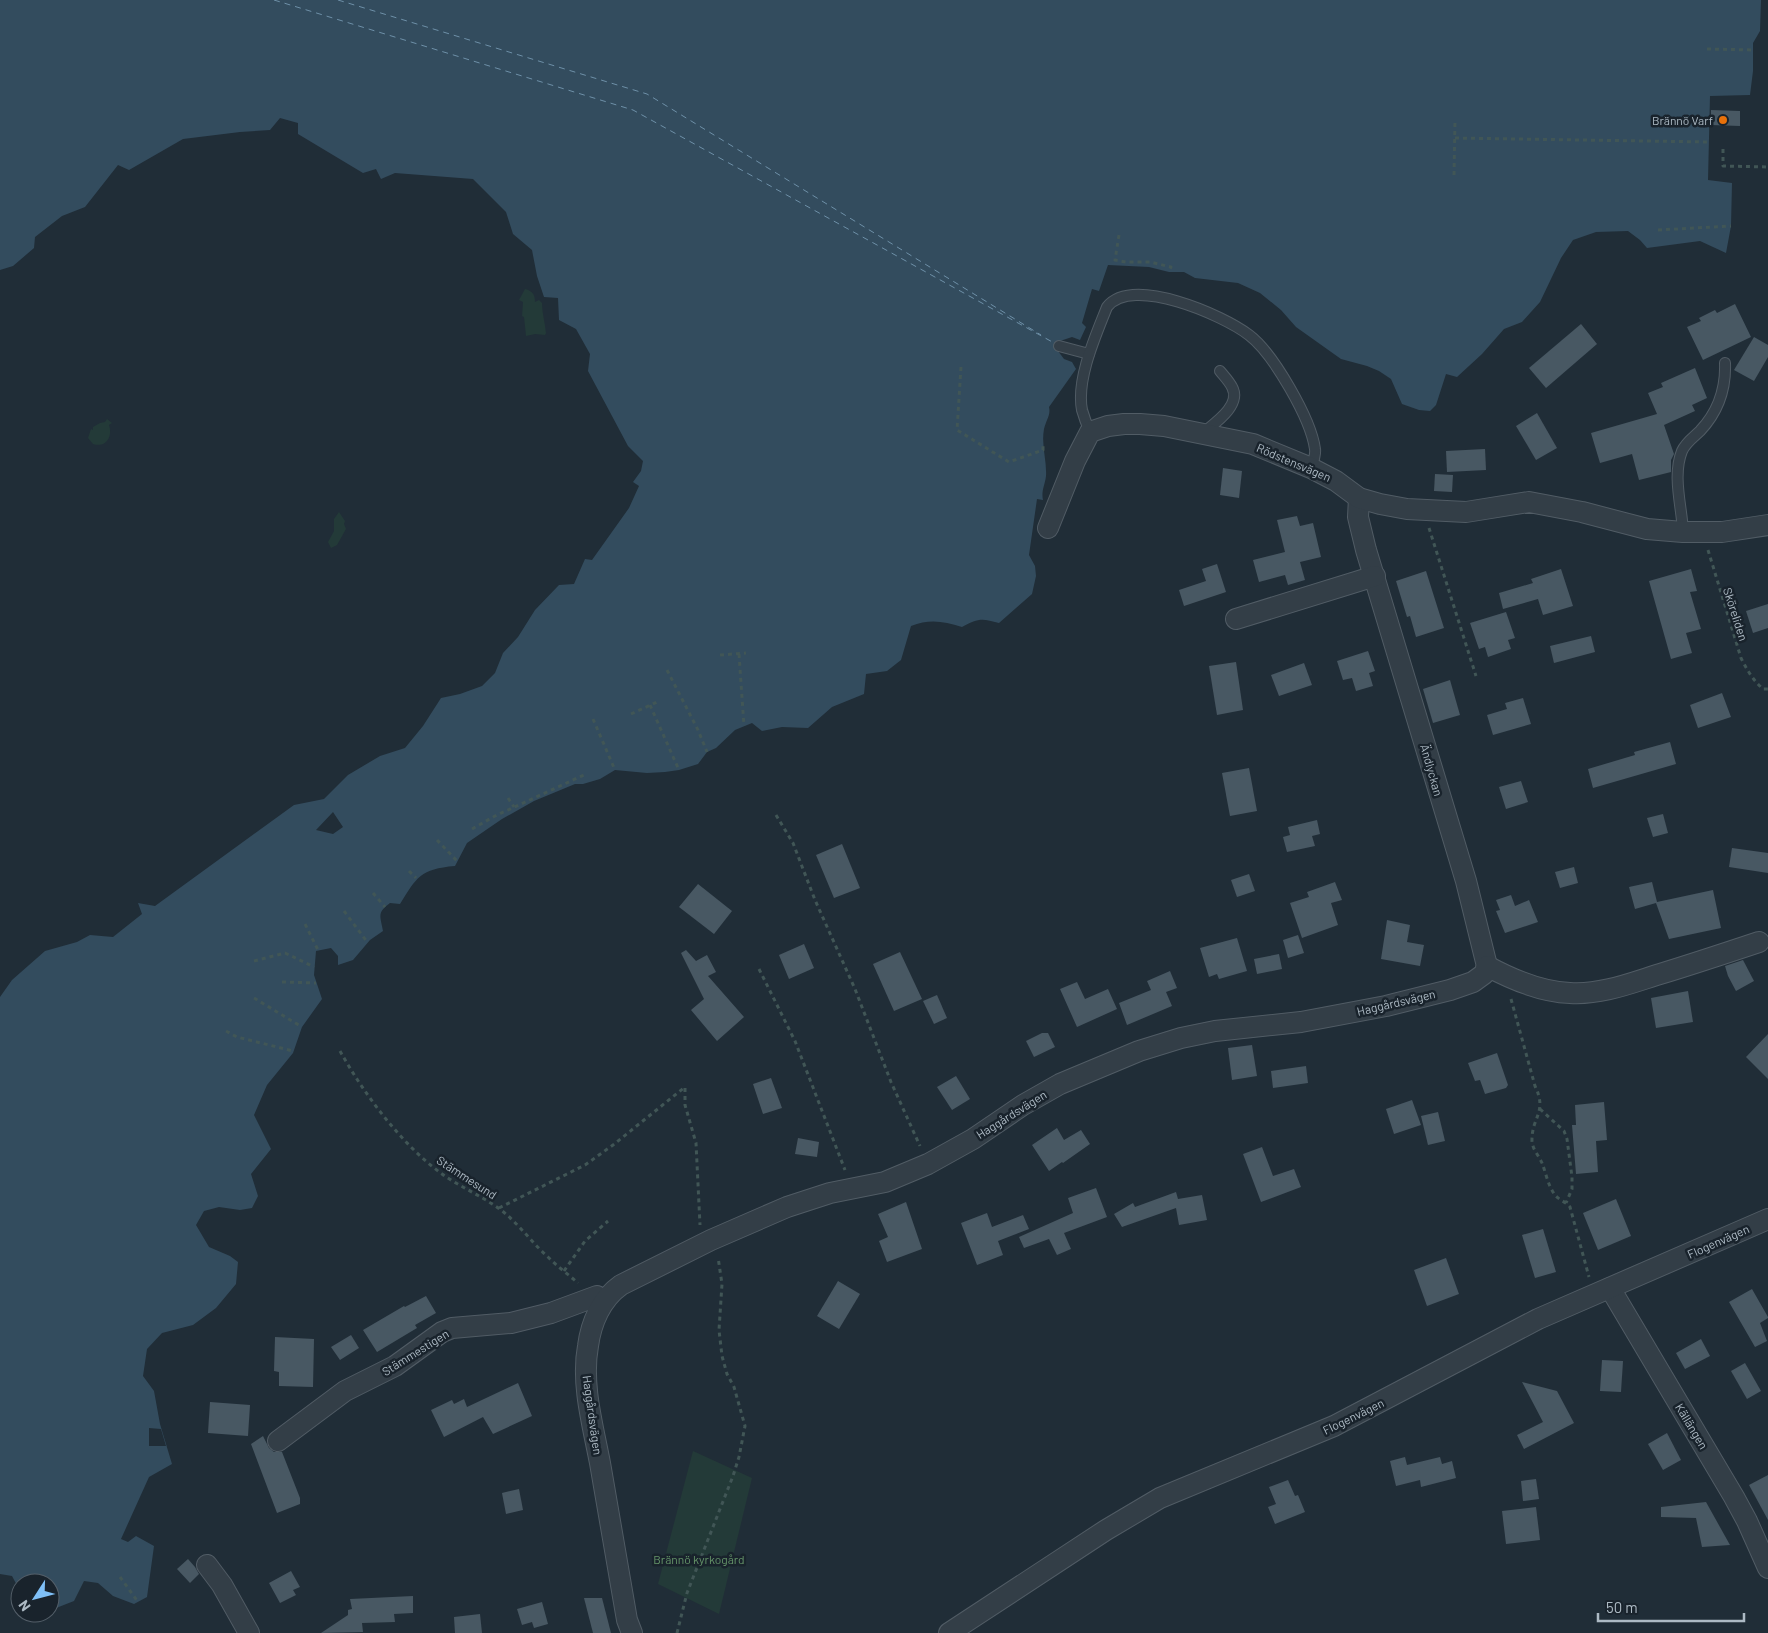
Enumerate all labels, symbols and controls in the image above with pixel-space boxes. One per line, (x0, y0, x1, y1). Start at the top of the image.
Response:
place label: Brännö Varf (1652, 113, 1713, 127)
marker: Brännö Varf (1717, 114, 1729, 126)
street label: Rödstensvägen (1255, 440, 1333, 484)
street label: Sköreliden (1721, 586, 1751, 642)
street label: Ändlyckan (1418, 743, 1446, 797)
street label: Haggårdsvägen (1355, 986, 1437, 1018)
street label: Haggårdsvägen (973, 1087, 1049, 1141)
street label: Stämmesund (434, 1152, 500, 1202)
street label: Flogenvägen (1685, 1221, 1751, 1261)
street label: Stämmestigen (379, 1326, 451, 1378)
street label: Haggårdsvägen (580, 1374, 606, 1456)
street label: Flogenvägen (1320, 1395, 1386, 1437)
street label: Källängen (1673, 1401, 1711, 1451)
park label: Brännö kyrkogård (653, 1552, 745, 1566)
north arrow (10, 1573, 60, 1623)
scale bar (1598, 1590, 1744, 1622)
text: N (14, 1597, 34, 1615)
text: 50 m (1606, 1598, 1638, 1616)

